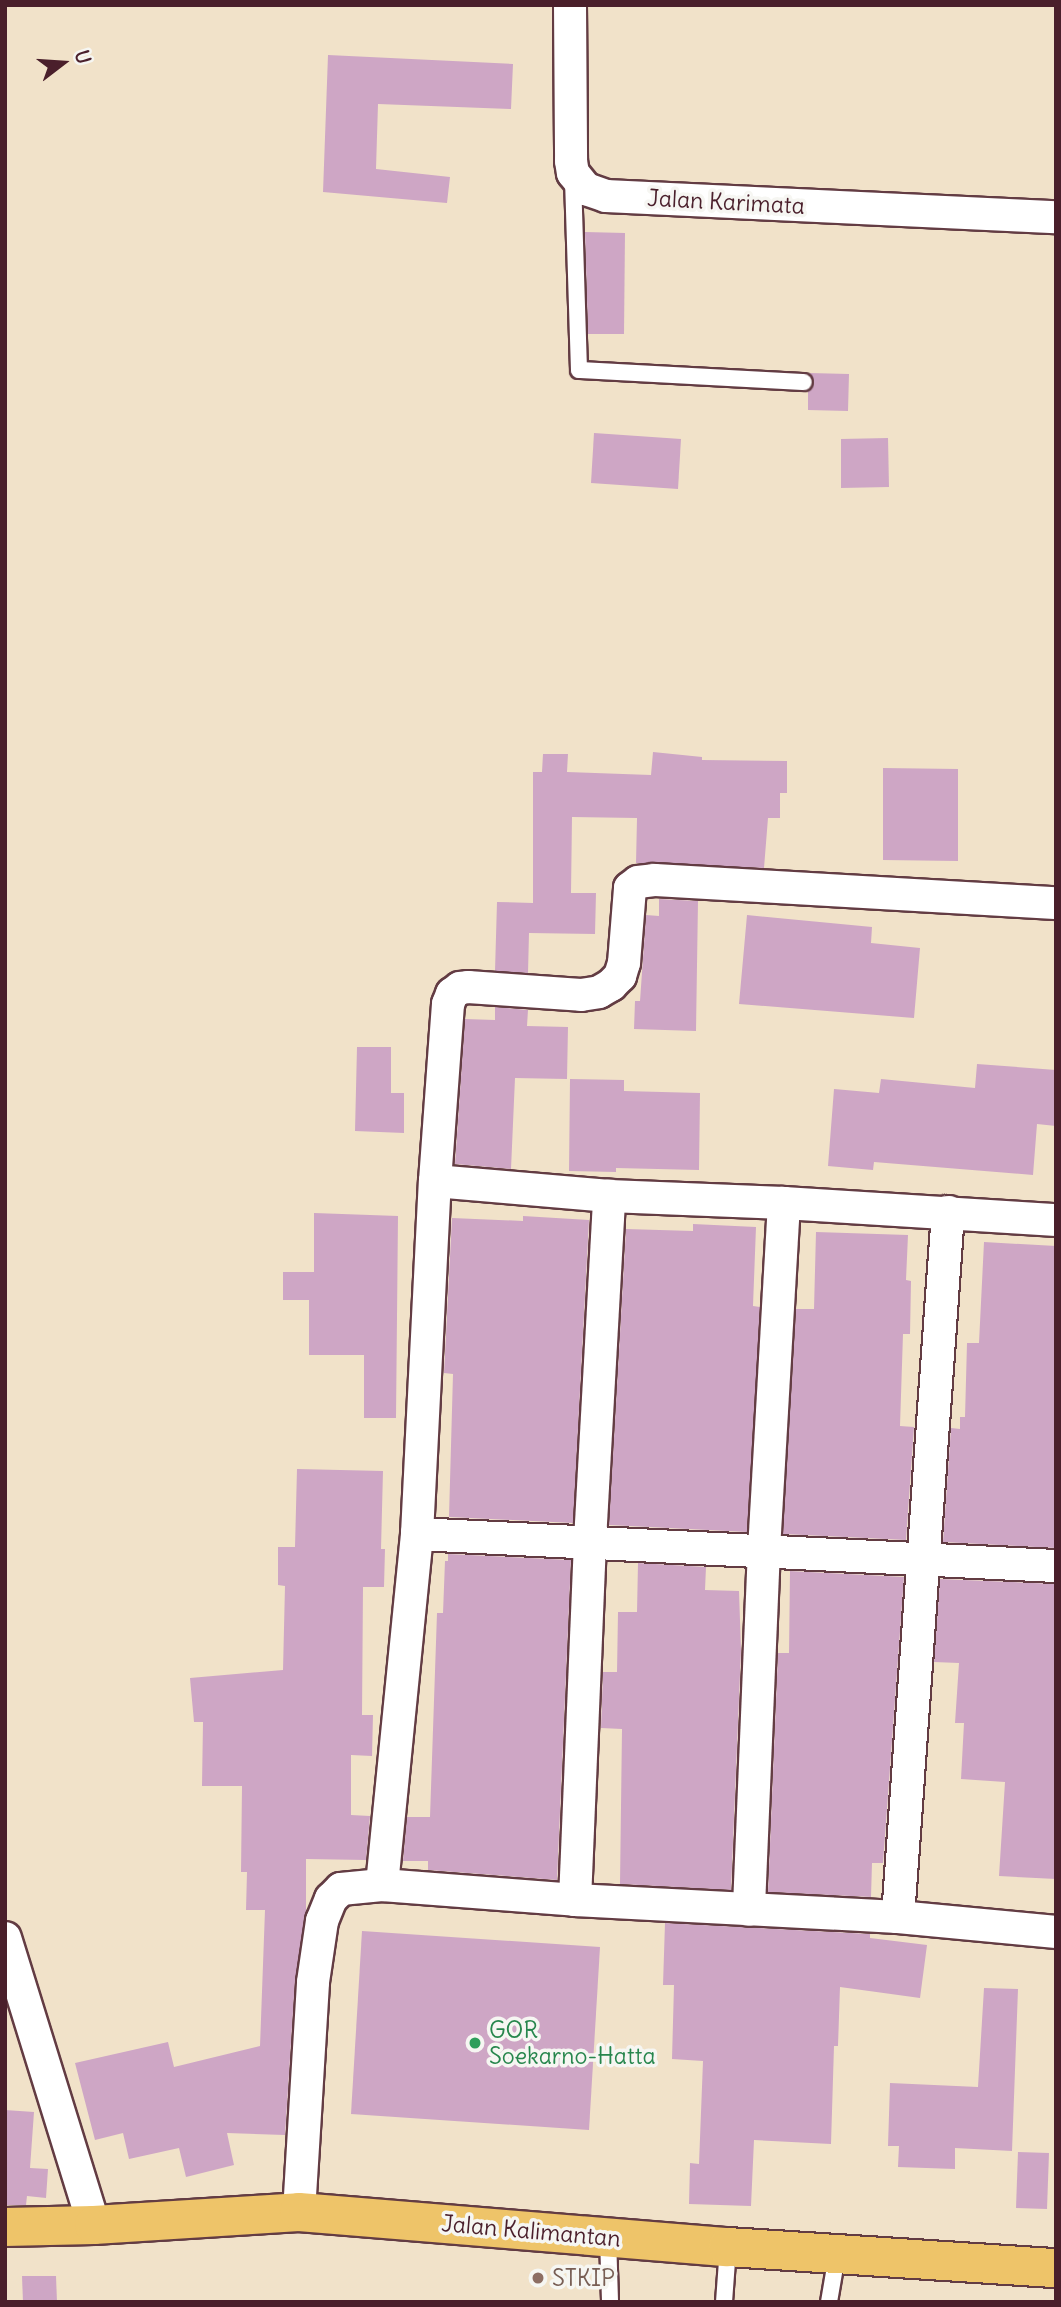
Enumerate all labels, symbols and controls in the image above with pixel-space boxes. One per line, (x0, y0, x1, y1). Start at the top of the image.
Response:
north arrow (28, 28, 98, 98)
text: U (70, 47, 96, 67)
street label: Jalan Karimata (647, 184, 805, 220)
place label: GOR Soekarno-Hatta (489, 2016, 656, 2070)
marker: GOR Soekarno-Hatta (467, 2035, 483, 2051)
street label: Jalan Kalimantan (440, 2209, 622, 2253)
place label: STKIP (552, 2264, 615, 2292)
marker: STKIP (530, 2270, 546, 2286)

